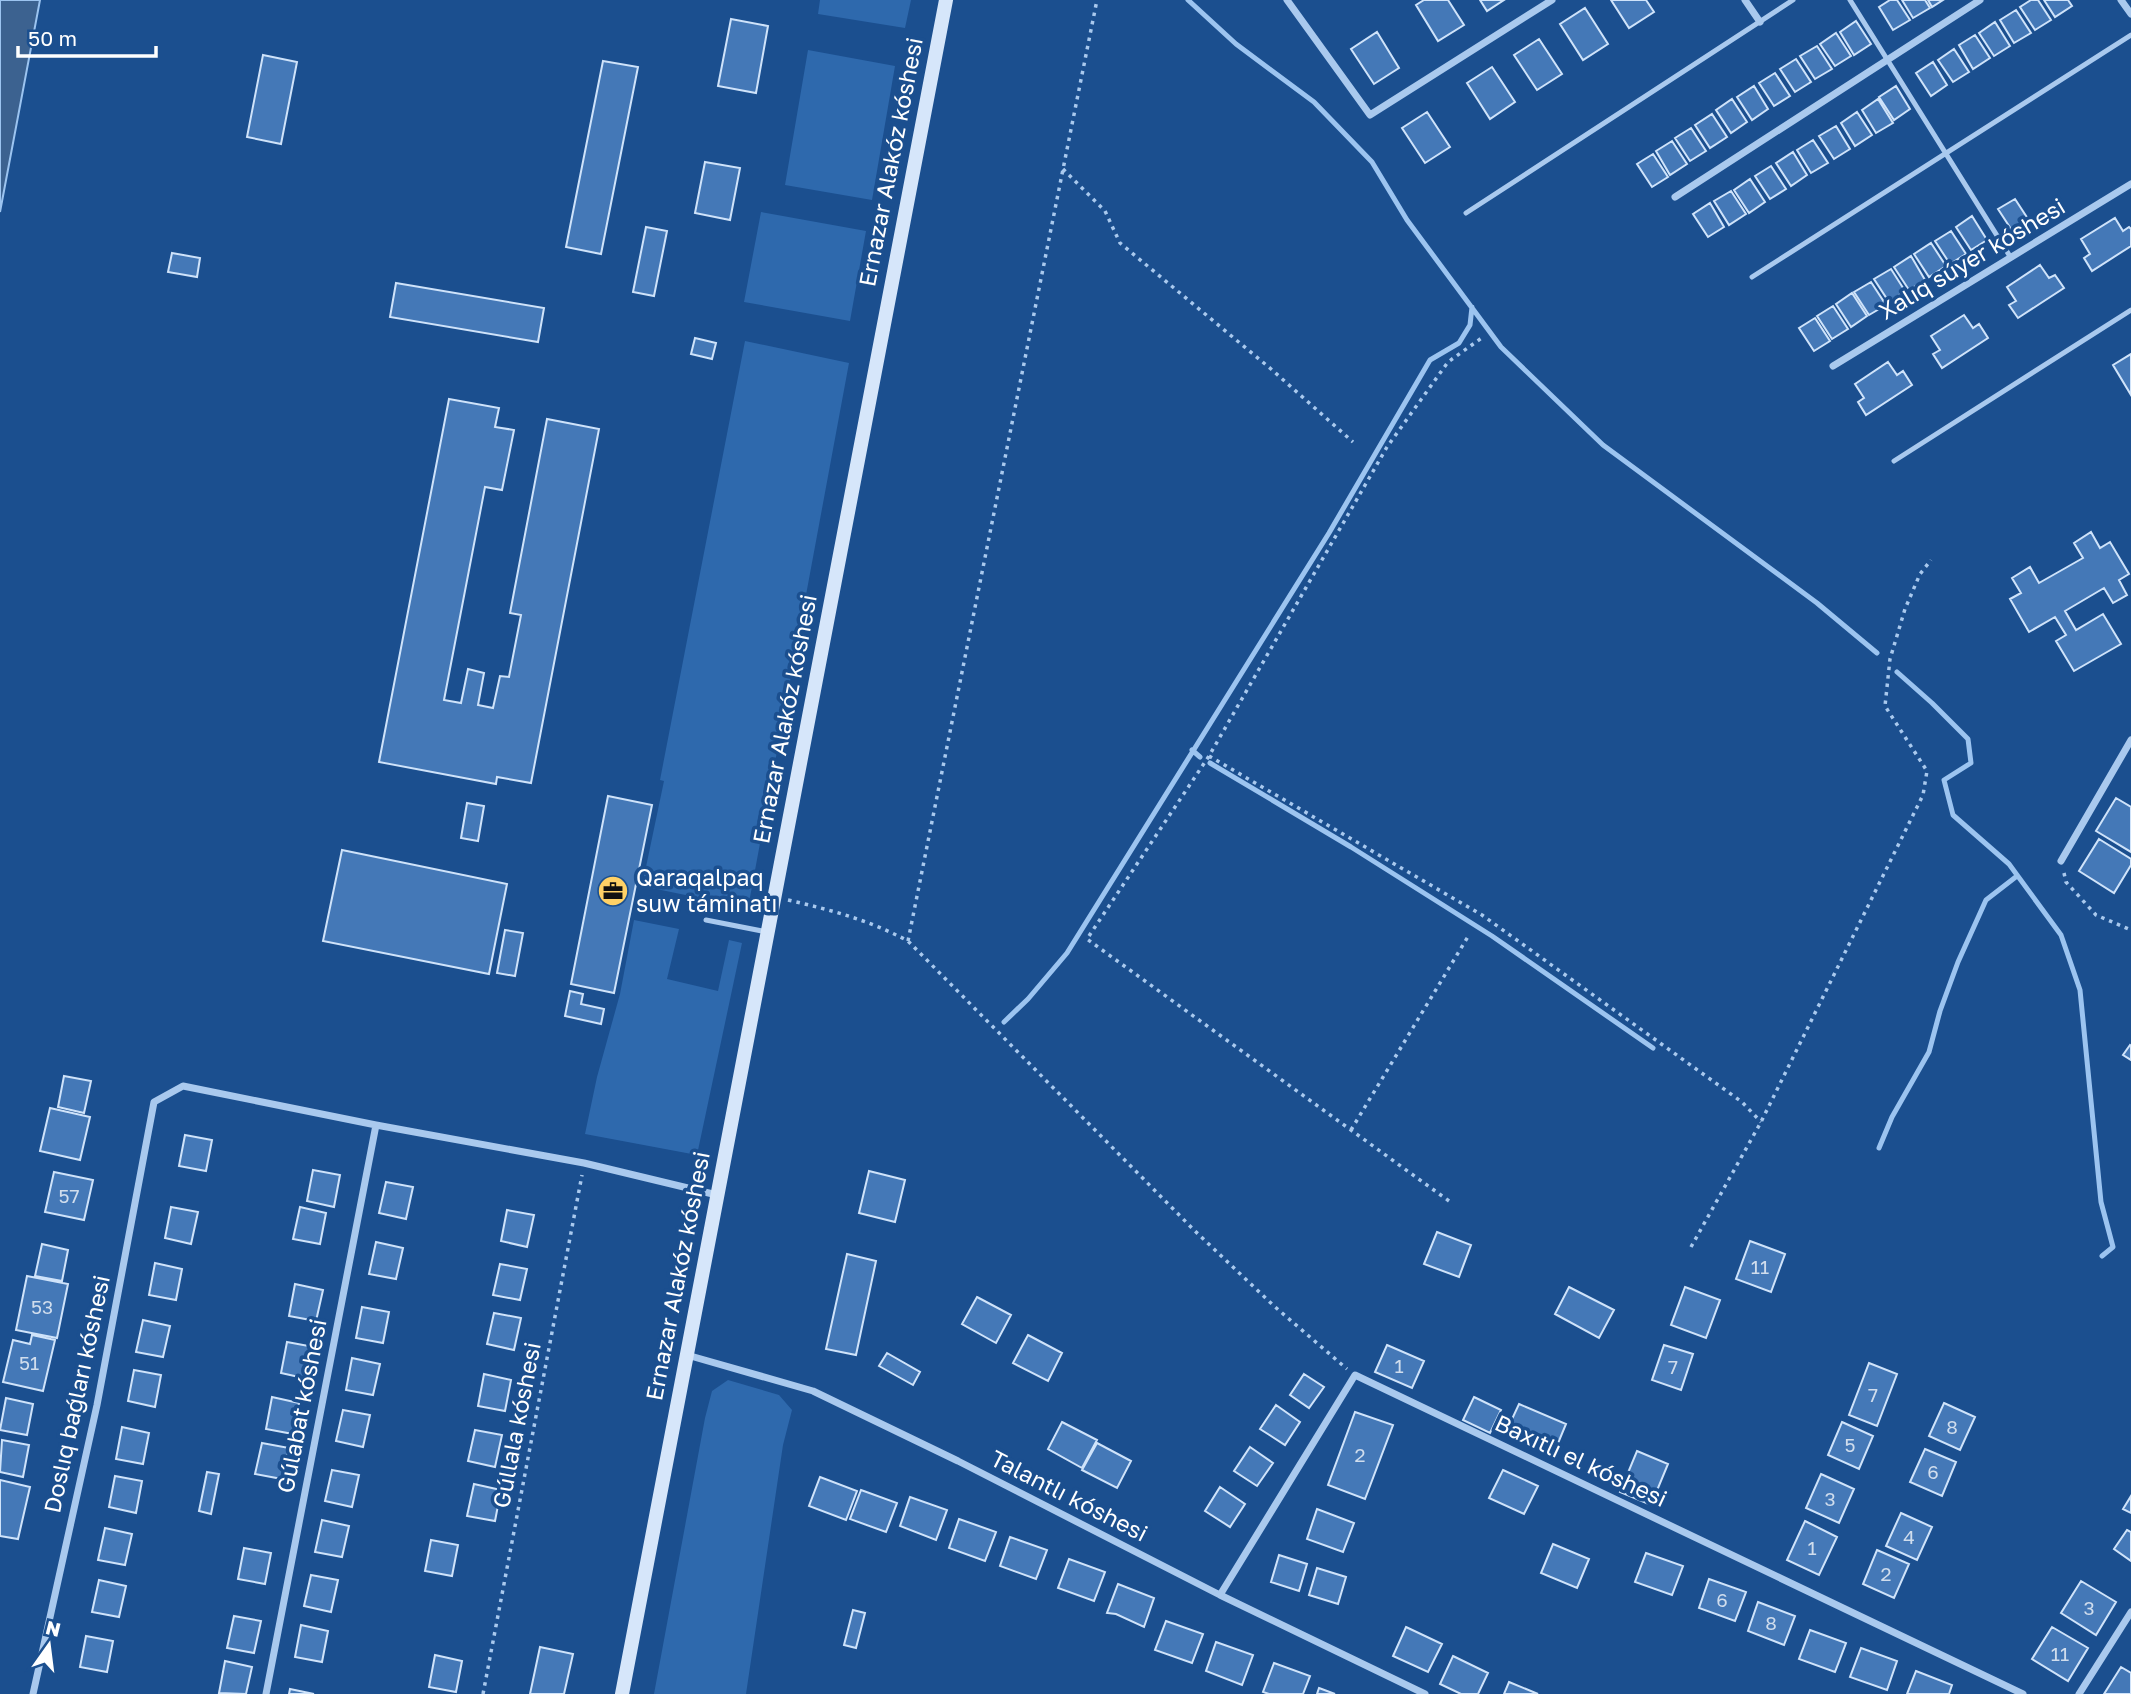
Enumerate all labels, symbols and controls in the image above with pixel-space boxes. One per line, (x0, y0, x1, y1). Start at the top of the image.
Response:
scale bar (18, 14, 156, 58)
text: 50 m (28, 25, 77, 51)
street label: Ernazar Alakóz kóshesi (852, 35, 928, 289)
street label: Xalıq súyer kóshesi (1873, 191, 2070, 325)
street label: Ernazar Alakóz kóshesi (746, 592, 822, 846)
place label: Qaraqalpaq suw táminatı (636, 863, 777, 917)
office icon: Qaraqalpaq suw táminatı (596, 874, 630, 908)
street label: Ernazar Alakóz kóshesi (639, 1149, 715, 1403)
house number: 57 (58, 1184, 80, 1207)
house number: 11 (1751, 1255, 1769, 1278)
street label: Doslıq baǵları kóshesi (37, 1272, 115, 1515)
house number: 53 (31, 1295, 53, 1318)
street label: Gúlabat kóshesi (270, 1316, 332, 1495)
street label: Gúllala kóshesi (486, 1340, 546, 1510)
house number: 51 (19, 1351, 39, 1374)
house number: 1 (1394, 1354, 1404, 1377)
house number: 7 (1668, 1355, 1678, 1378)
house number: 7 (1868, 1383, 1878, 1406)
street label: Baxıtlı el kóshesi (1491, 1408, 1672, 1512)
house number: 8 (1946, 1415, 1958, 1438)
house number: 5 (1844, 1433, 1856, 1456)
house number: 2 (1354, 1443, 1366, 1466)
street label: Talantlı kóshesi (986, 1444, 1153, 1547)
house number: 6 (1927, 1460, 1939, 1483)
house number: 3 (1824, 1487, 1836, 1510)
house number: 4 (1903, 1525, 1915, 1548)
house number: 1 (1807, 1536, 1817, 1559)
house number: 2 (1880, 1562, 1892, 1585)
house number: 6 (1716, 1588, 1728, 1611)
house number: 3 (2083, 1596, 2095, 1619)
north arrow (14, 1610, 84, 1680)
house number: 8 (1765, 1611, 1777, 1634)
text: N (43, 1615, 63, 1641)
house number: 11 (2051, 1642, 2069, 1665)

